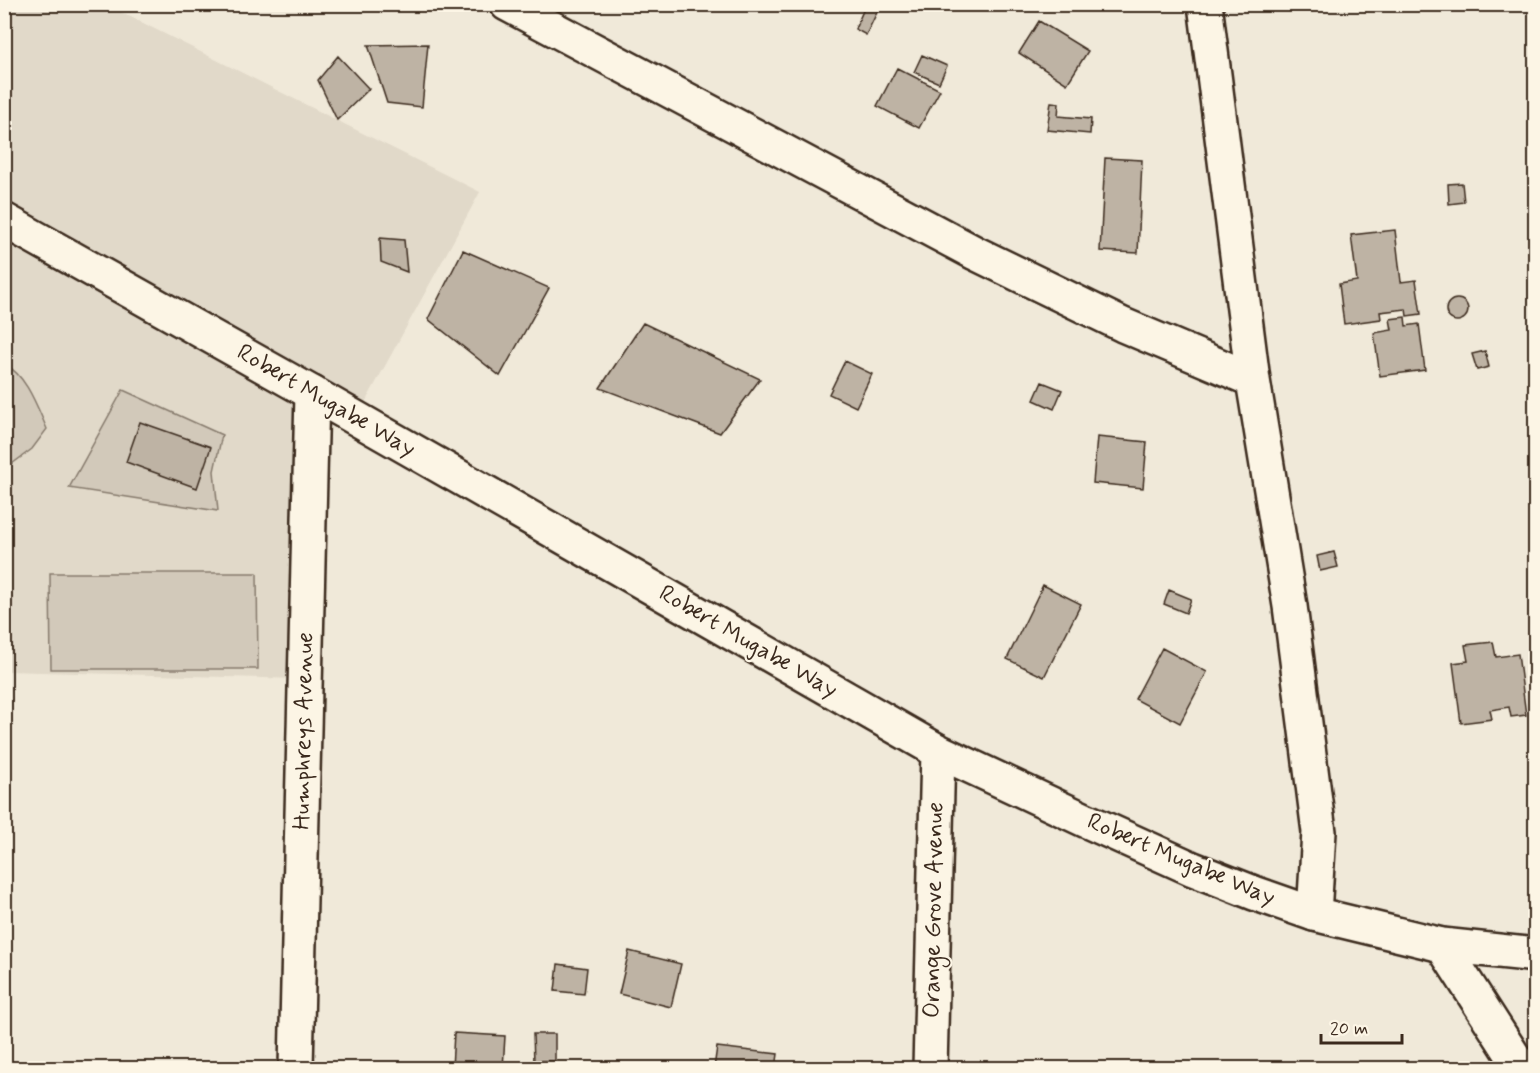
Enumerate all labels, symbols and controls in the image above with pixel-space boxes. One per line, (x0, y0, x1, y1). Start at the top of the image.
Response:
street label: Robert Mugabe Way (231, 337, 421, 465)
street label: Robert Mugabe Way (653, 578, 843, 706)
street label: Humphreys Avenue (287, 632, 321, 830)
street label: Orange Grove Avenue (917, 802, 953, 1018)
street label: Robert Mugabe Way (1082, 806, 1280, 914)
scale bar (1321, 1007, 1402, 1045)
text: 20 m (1330, 1017, 1368, 1041)

